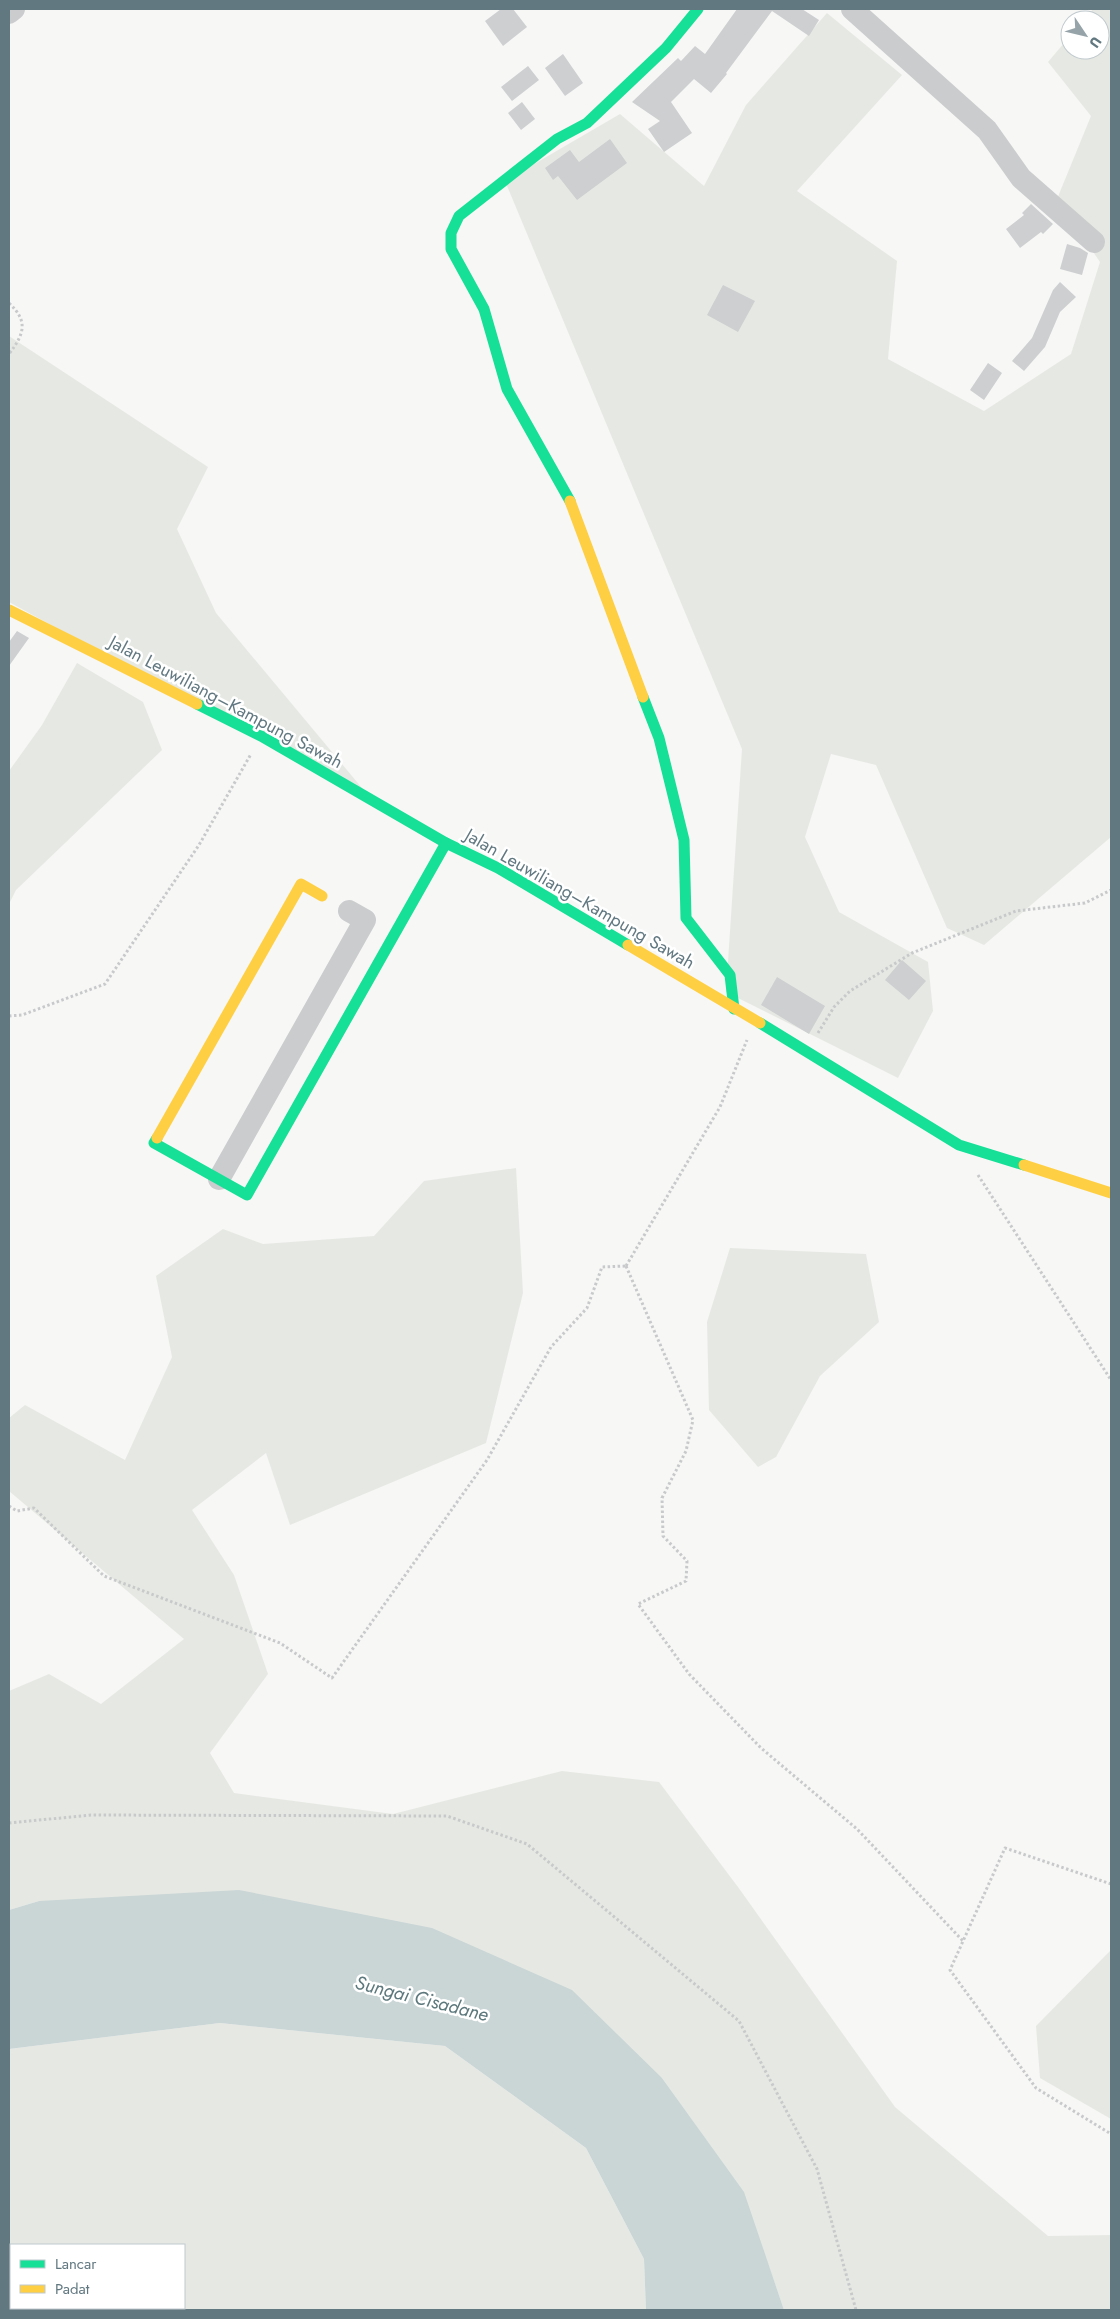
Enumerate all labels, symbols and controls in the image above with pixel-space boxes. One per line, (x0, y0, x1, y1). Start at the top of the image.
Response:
north arrow (1060, 10, 1110, 60)
text: U (1085, 33, 1107, 52)
street label: Jalan Leuwiliang–Kampung Sawah (103, 628, 347, 775)
street label: Jalan Leuwiliang–Kampung Sawah (459, 821, 700, 976)
water label: Sungai Cisadane (352, 1969, 492, 2028)
legend (10, 2244, 185, 2309)
text: Lancar (55, 2253, 97, 2275)
text: Padat (55, 2278, 90, 2300)

